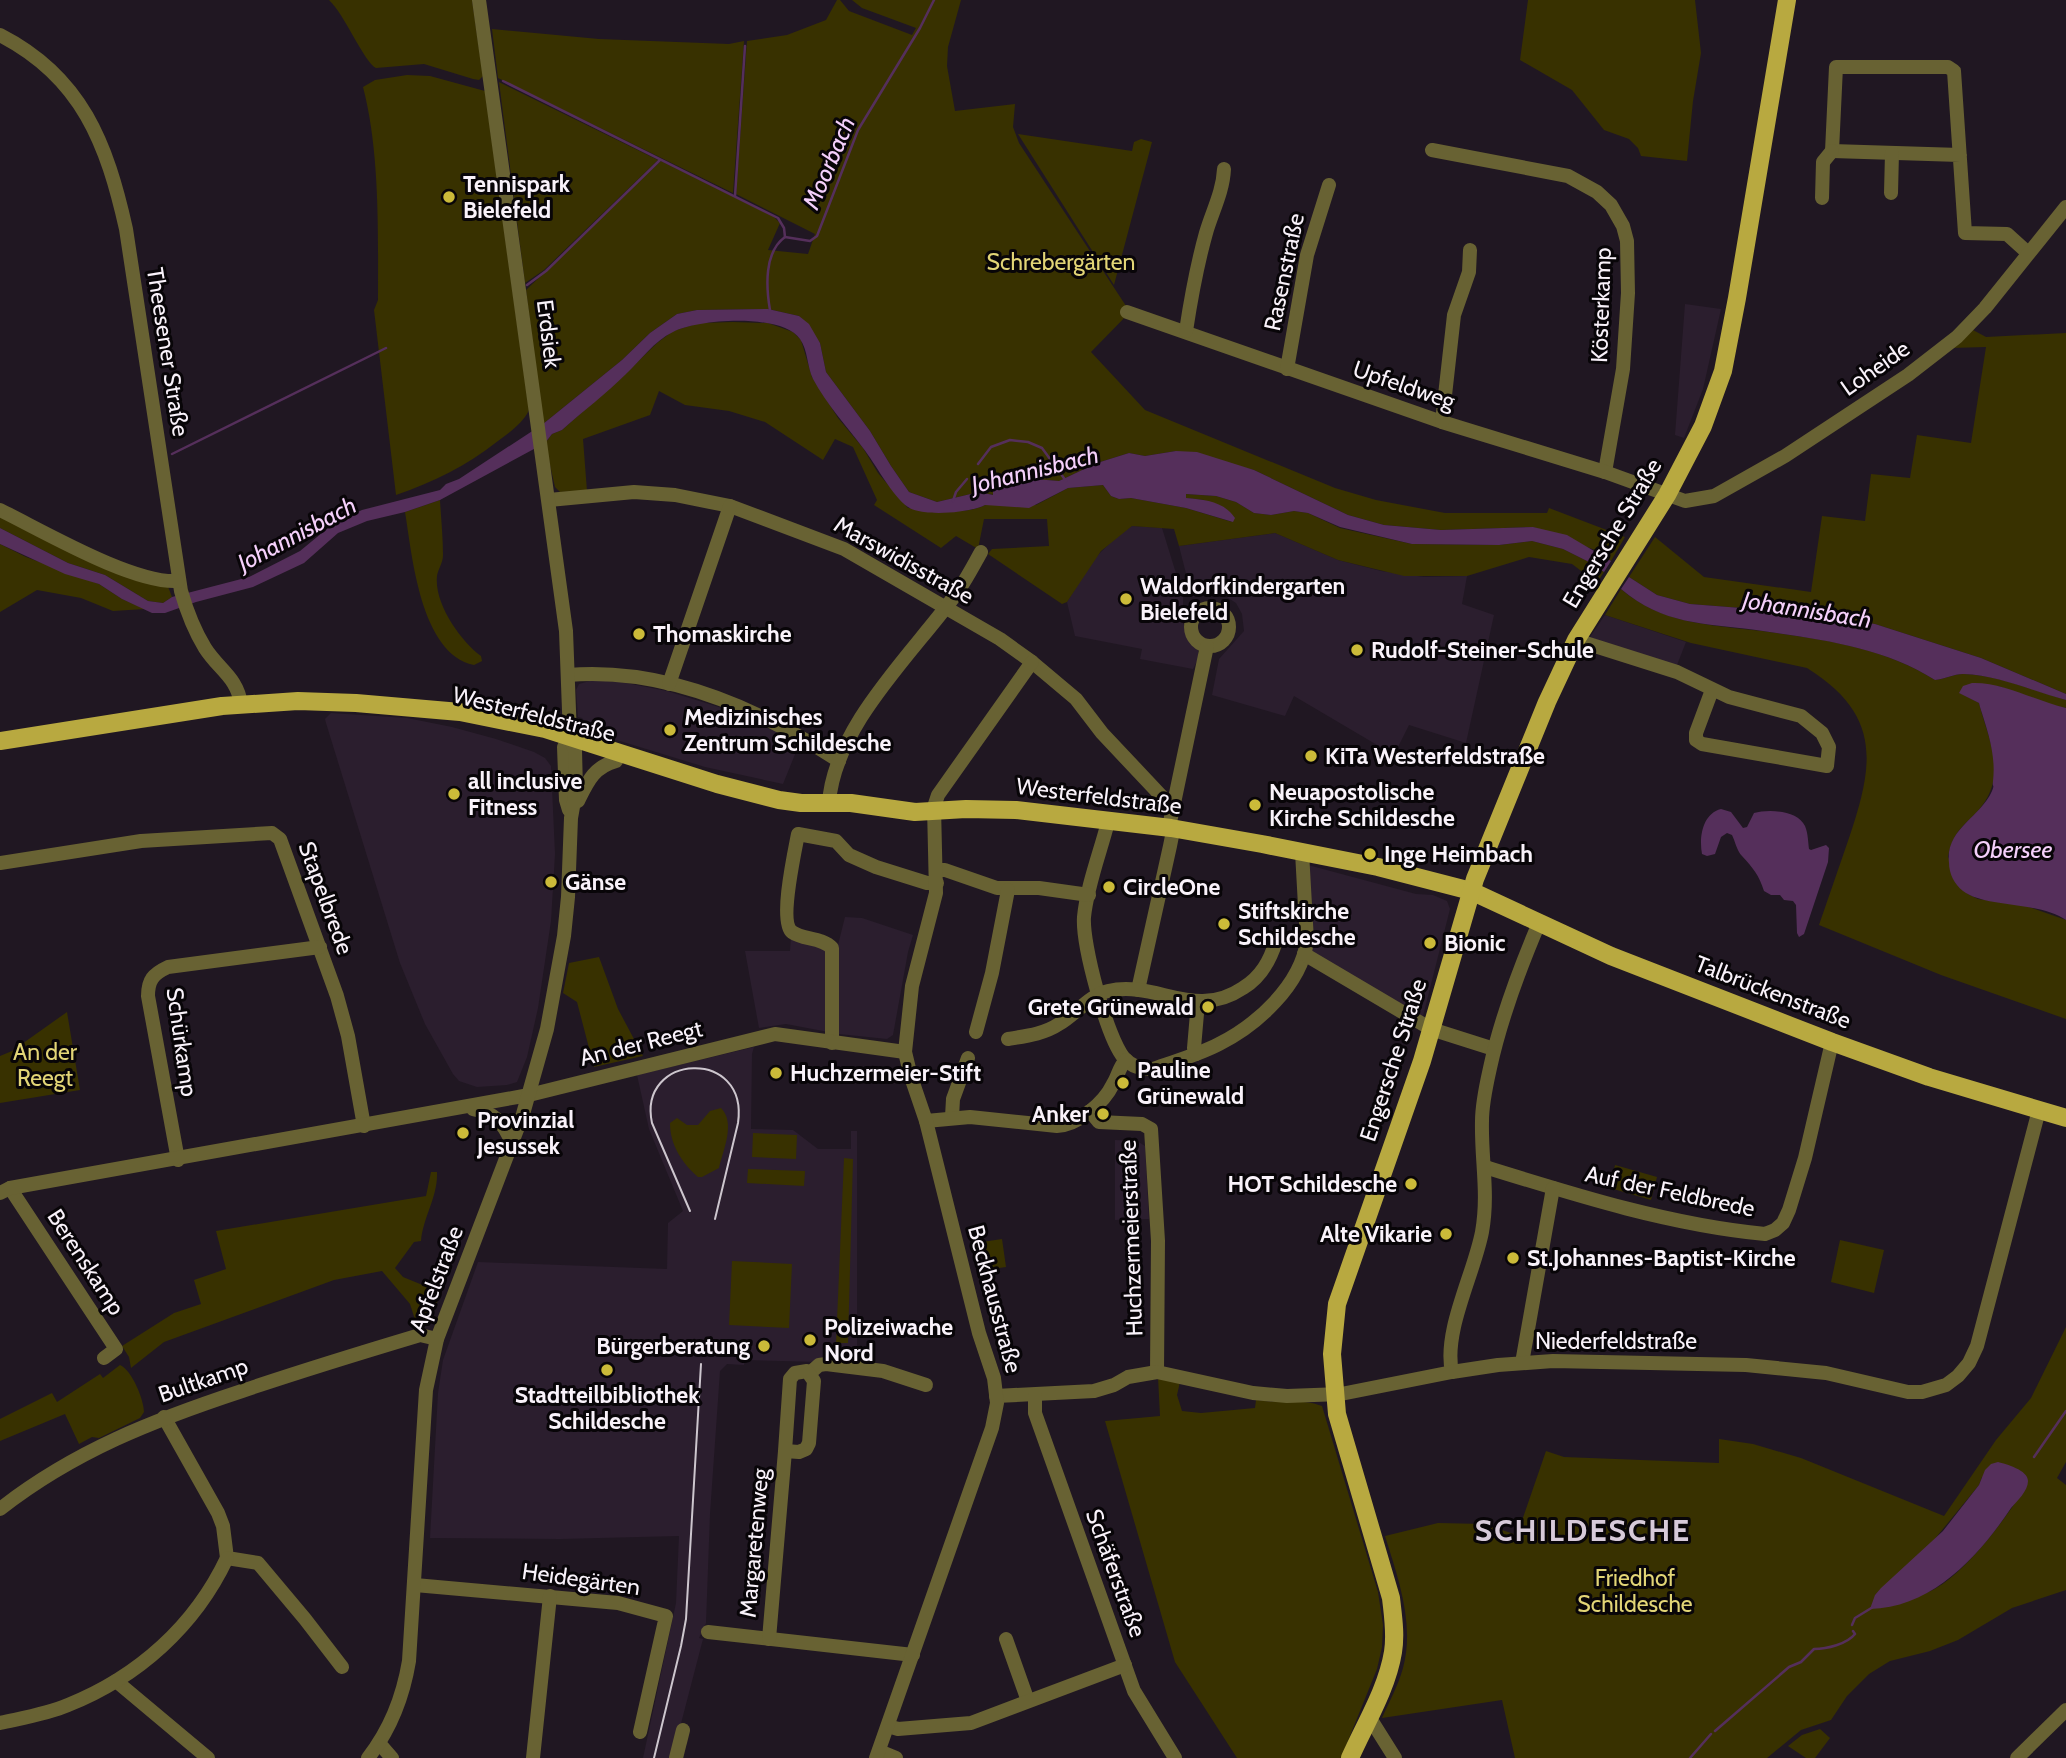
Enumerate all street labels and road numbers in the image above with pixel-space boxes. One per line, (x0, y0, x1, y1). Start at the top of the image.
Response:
street label: Rasenstraße (1258, 211, 1310, 333)
street label: Kösterkamp (1585, 247, 1617, 363)
street label: Theesener Straße (141, 266, 195, 439)
street label: Erdsiek (531, 298, 567, 371)
street label: Loheide (1835, 334, 1915, 402)
street label: Upfeldweg (1349, 355, 1459, 416)
street label: Engersche Straße (1556, 453, 1668, 613)
street label: Marswidisstraße (829, 510, 979, 610)
street label: Westerfeldstraße (450, 680, 618, 748)
street label: Westerfeldstraße (1015, 772, 1184, 820)
street label: Stapelbrede (293, 838, 359, 958)
street label: Talbrückenstraße (1691, 949, 1855, 1035)
street label: Engersche Straße (1354, 975, 1433, 1145)
street label: Schürkamp (160, 986, 204, 1099)
street label: An der Reegt (577, 1014, 705, 1072)
street label: Huchzermeierstraße (1114, 1139, 1148, 1337)
street label: Auf der Feldbrede (1583, 1159, 1758, 1223)
street label: Berenskamp (41, 1204, 131, 1320)
street label: Apfelstraße (403, 1222, 469, 1336)
street label: Beckhausstraße (962, 1222, 1028, 1376)
street label: Niederfeldstraße (1535, 1327, 1697, 1355)
street label: Bultkamp (154, 1352, 252, 1408)
street label: Margaretenweg (734, 1467, 775, 1619)
street label: Schäferstraße (1080, 1505, 1152, 1641)
street label: Heidegärten (520, 1557, 642, 1601)

